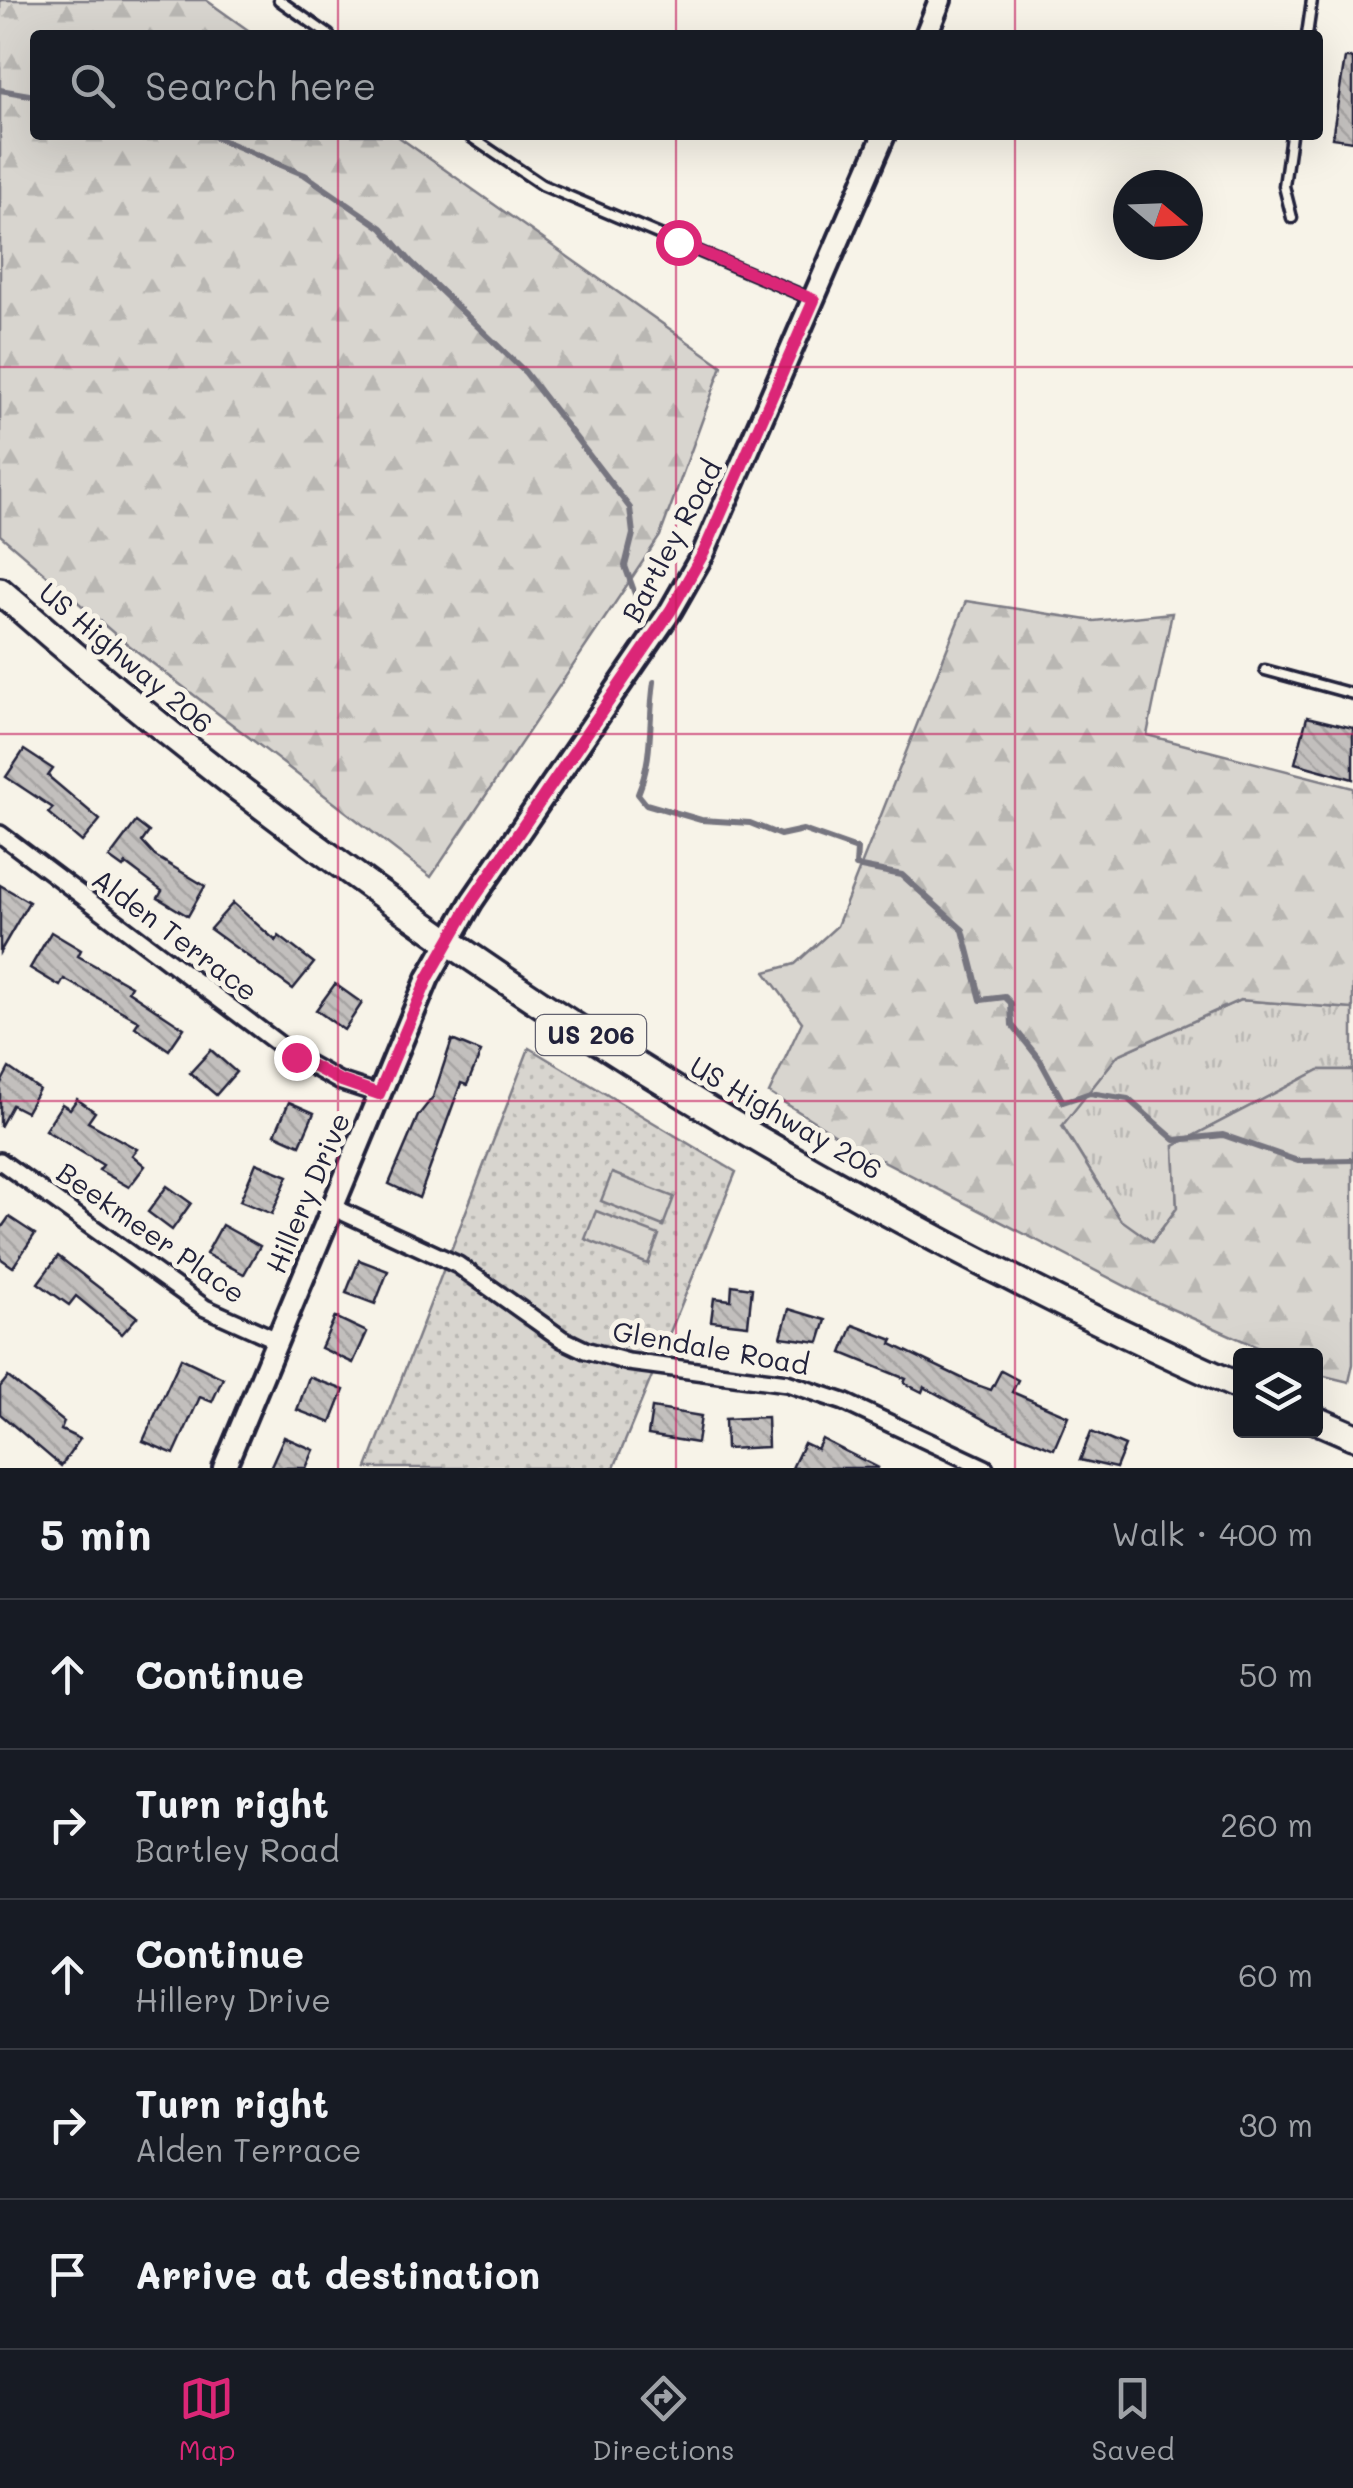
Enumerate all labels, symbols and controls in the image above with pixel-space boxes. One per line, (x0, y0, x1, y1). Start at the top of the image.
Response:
search box (30, 30, 1323, 140)
icon: search (65, 58, 120, 113)
text: Search here (145, 60, 376, 110)
north arrow (1113, 170, 1203, 260)
route start (656, 220, 702, 266)
street label: Bartley Road (613, 453, 729, 628)
street label: US Highway 206 (32, 574, 221, 741)
street label: Alden Terrace (86, 860, 266, 1008)
road number: US 206 (536, 1015, 646, 1055)
route end (274, 1035, 320, 1081)
street label: US Highway 206 (684, 1047, 889, 1187)
street label: Hillery Drive (257, 1107, 357, 1279)
street label: Beekmeer Place (50, 1154, 253, 1311)
street label: Glendale Road (610, 1312, 812, 1382)
map controls (1233, 1348, 1323, 1438)
button: layers (1233, 1348, 1323, 1438)
text: 5 min (40, 1506, 151, 1561)
text: Walk · 400 m (1111, 1512, 1313, 1554)
icon: ahead (40, 1647, 95, 1702)
text: Continue (135, 1649, 304, 1699)
text: 50 m (1239, 1653, 1313, 1695)
text: Turn right (135, 1778, 329, 1828)
icon: right (40, 1797, 95, 1852)
text: 260 m (1220, 1803, 1313, 1845)
text: Bartley Road (135, 1828, 339, 1870)
text: Continue (135, 1928, 304, 1978)
icon: ahead (40, 1947, 95, 2002)
text: 60 m (1238, 1953, 1313, 1995)
text: Hillery Drive (135, 1978, 331, 2020)
text: Turn right (135, 2078, 329, 2128)
icon: right (40, 2097, 95, 2152)
text: 30 m (1239, 2103, 1313, 2145)
text: Alden Terrace (135, 2128, 362, 2170)
icon: arrive (40, 2247, 95, 2302)
text: Arrive at destination (135, 2249, 540, 2299)
tab: Map (178, 2371, 235, 2467)
tab: Directions (592, 2371, 735, 2467)
tab: Saved (1091, 2371, 1175, 2467)

